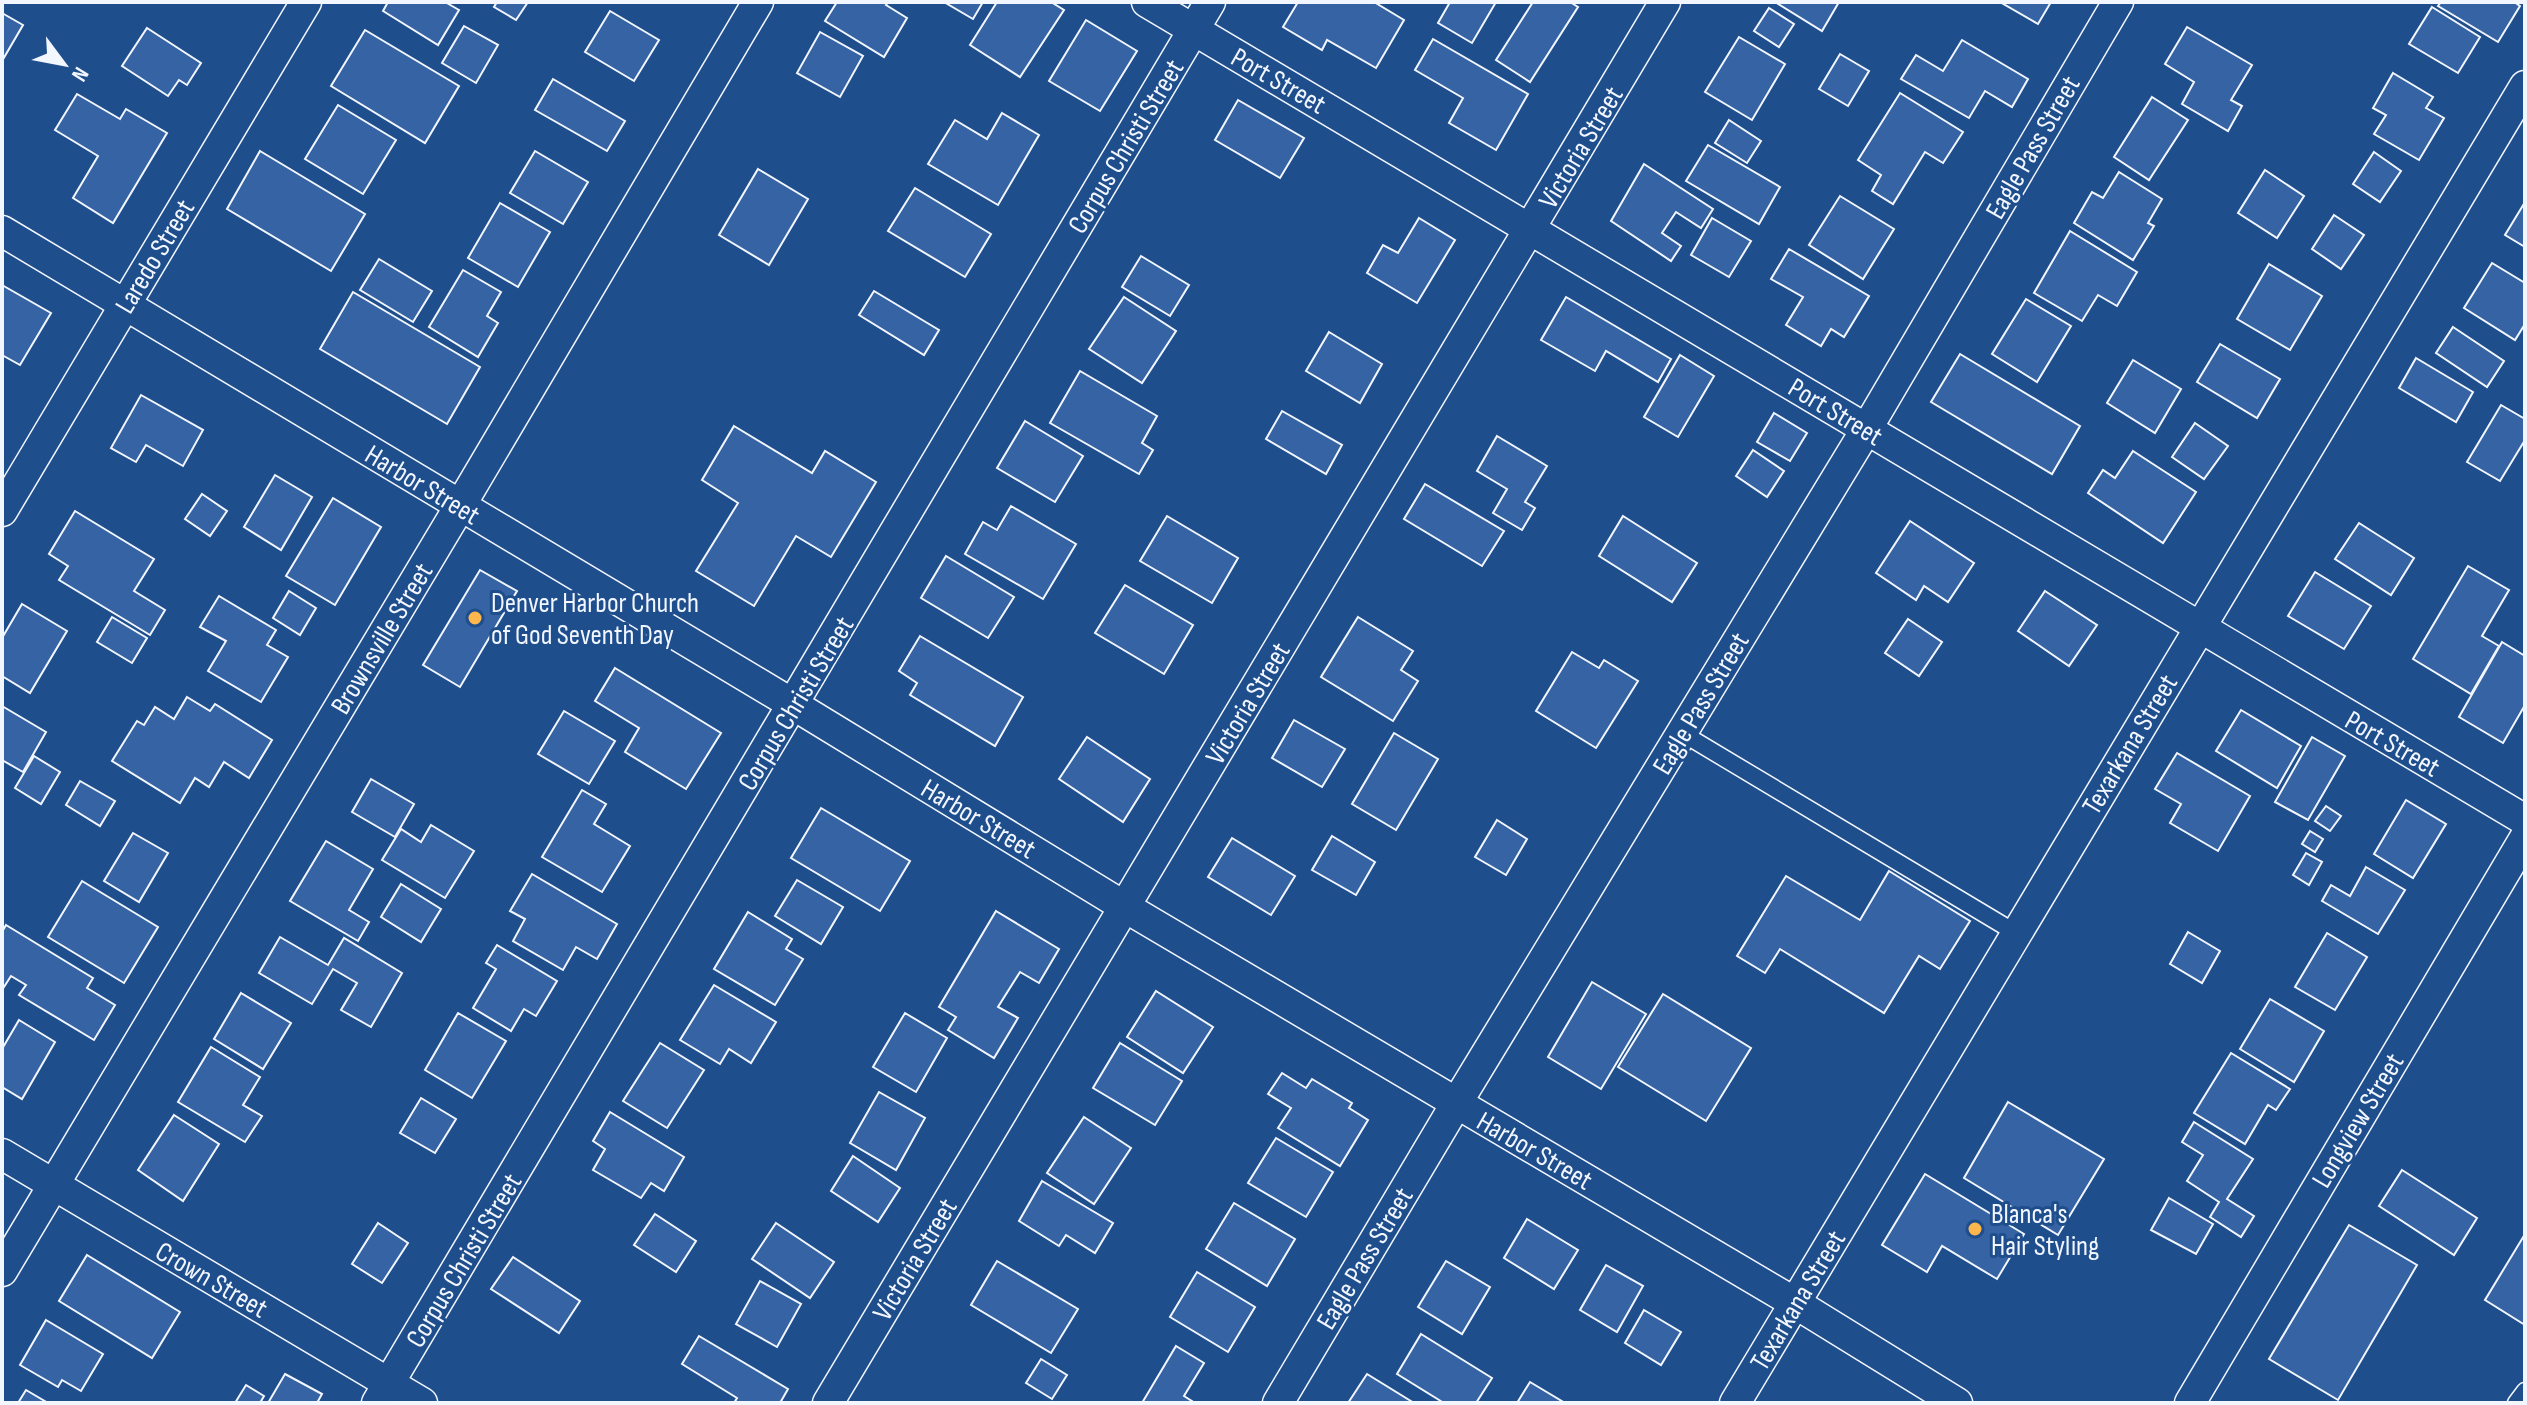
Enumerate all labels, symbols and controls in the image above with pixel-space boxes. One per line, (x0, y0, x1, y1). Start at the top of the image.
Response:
north arrow (24, 24, 104, 104)
street label: Port Street (1225, 41, 1331, 122)
street label: Corpus Christi Street (1061, 54, 1191, 240)
text: N (65, 62, 94, 86)
street label: Eagle Pass Street (1979, 70, 2087, 225)
street label: Victoria Street (1532, 81, 1631, 215)
street label: Laredo Street (108, 194, 202, 320)
street label: Port Street (1782, 371, 1888, 453)
street label: Harbor Street (359, 438, 486, 532)
street label: Brownsville Street (324, 557, 440, 720)
place label: Denver Harbor Church of God Seventh Day (491, 587, 699, 652)
marker: Denver Harbor Church of God Seventh Day (466, 609, 484, 627)
street label: Corpus Christi Street (731, 611, 861, 797)
street label: Eagle Pass Street (1646, 627, 1757, 781)
street label: Victoria Street (1199, 637, 1298, 771)
street label: Texarkana Street (2076, 669, 2185, 821)
street label: Port Street (2339, 704, 2445, 785)
street label: Harbor Street (915, 772, 1042, 866)
street label: Longview Street (2305, 1048, 2411, 1194)
street label: Harbor Street (1471, 1105, 1598, 1198)
street label: Corpus Christi Street (399, 1168, 529, 1354)
street label: Eagle Pass Street (1310, 1182, 1421, 1336)
street label: Victoria Street (866, 1193, 965, 1327)
place label: Blanca's Hair Styling (1991, 1198, 2099, 1263)
marker: Blanca's Hair Styling (1966, 1220, 1984, 1238)
street label: Texarkana Street (1744, 1225, 1853, 1377)
street label: Crown Street (149, 1235, 273, 1326)

